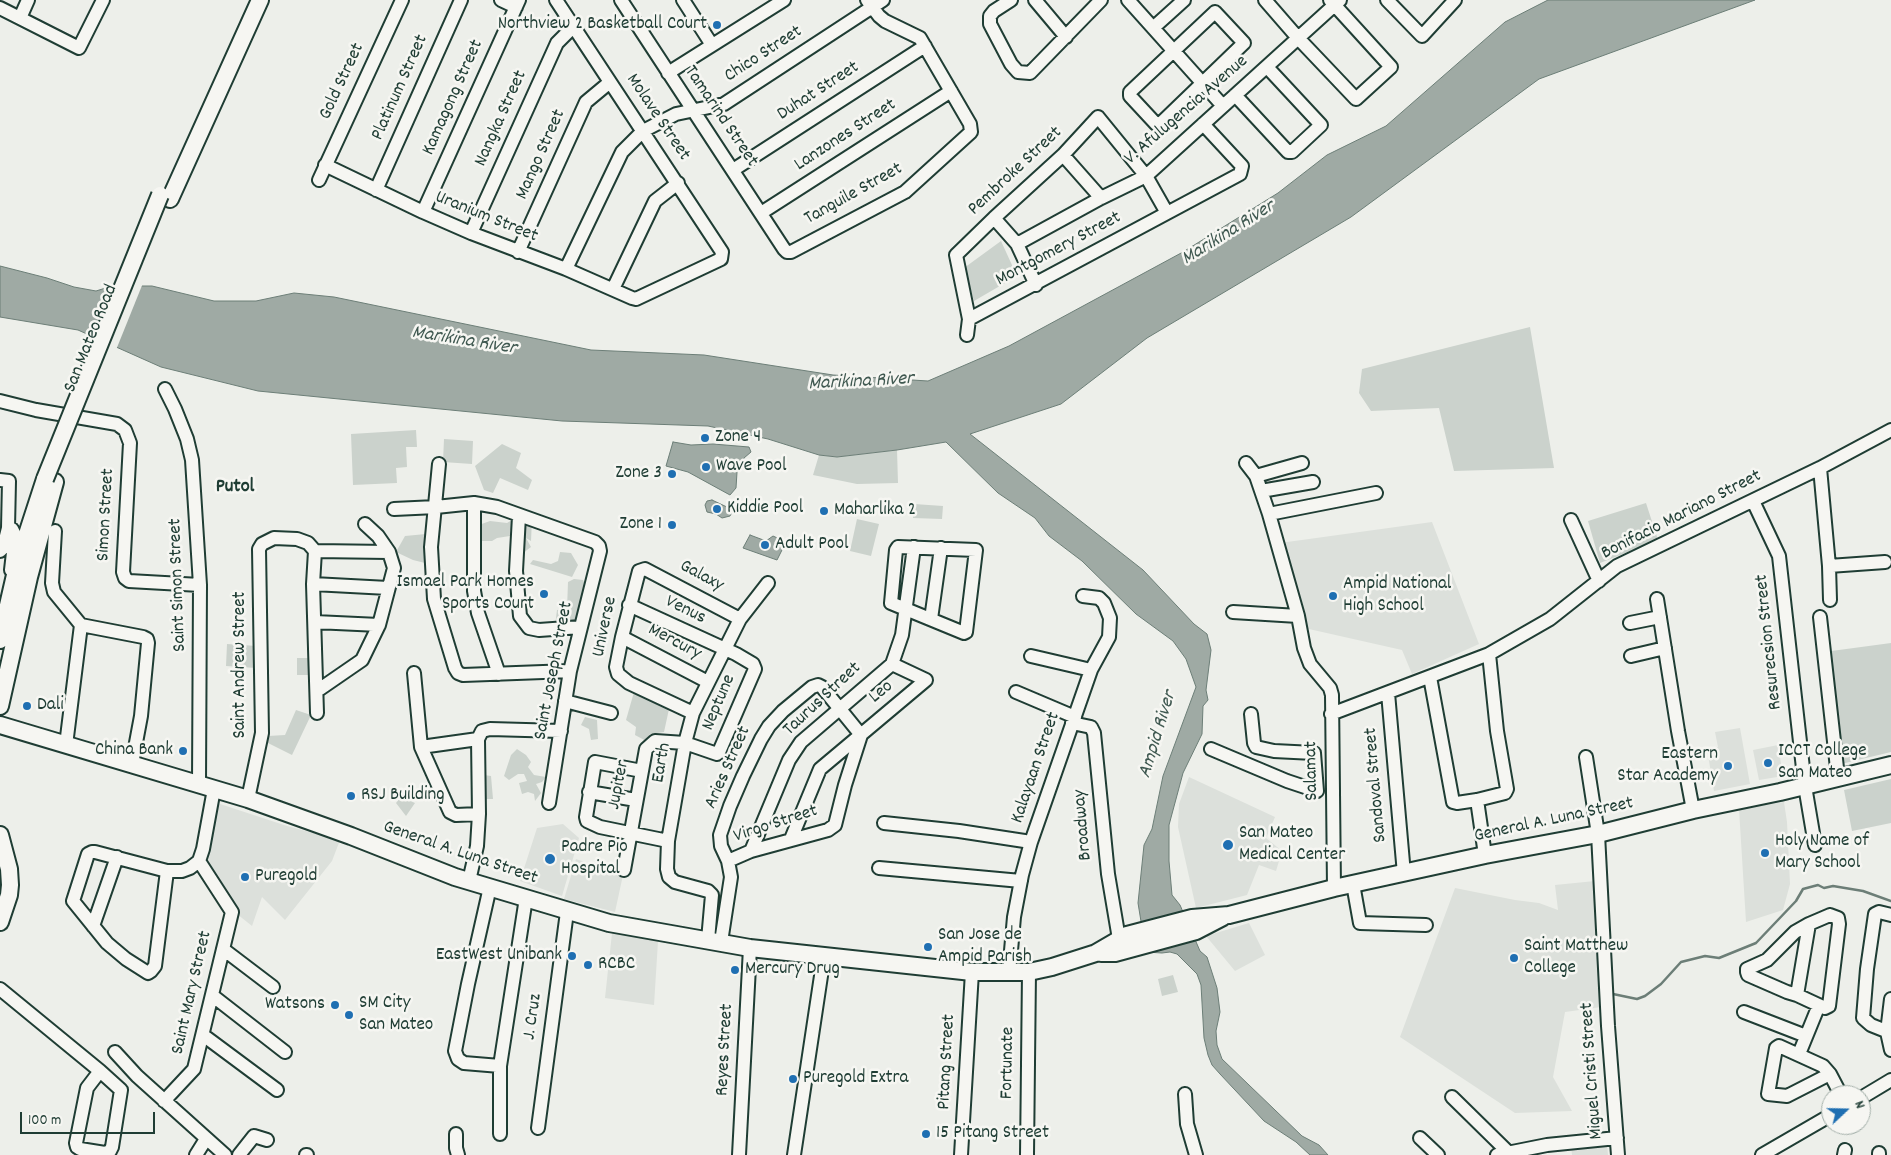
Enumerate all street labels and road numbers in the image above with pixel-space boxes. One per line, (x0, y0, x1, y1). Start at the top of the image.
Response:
street label: Chico Street (721, 21, 807, 89)
street label: Platinum Street (368, 32, 434, 144)
street label: Kamagong Street (418, 37, 490, 159)
street label: Gold Street (315, 40, 371, 124)
street label: V. Afulugencia Avenue (1120, 51, 1254, 171)
street label: Duhat Street (774, 57, 864, 127)
street label: Tamarind Street (678, 62, 762, 172)
street label: Nangka Street (471, 67, 533, 171)
street label: Molave Street (620, 70, 694, 166)
street label: Lanzones Street (791, 95, 901, 177)
street label: Mango Street (512, 106, 572, 204)
street label: Pembroke Street (964, 123, 1068, 221)
street label: Tanguile Street (801, 159, 907, 231)
street label: Uranium Street (431, 187, 541, 249)
street label: Montgomery Street (992, 207, 1126, 293)
street label: San Mateo Road (60, 282, 124, 396)
street label: Bonifacio Mariano Street (1598, 466, 1766, 566)
street label: Simon Street (93, 468, 121, 562)
street label: Saint Simon Street (165, 518, 193, 652)
street label: Galaxy (675, 556, 727, 598)
street label: Resurecsion Street (1752, 573, 1788, 711)
street label: Saint Andrew Street (230, 591, 252, 739)
street label: Venus (661, 591, 709, 631)
street label: Universe (588, 595, 624, 659)
street label: Saint Joseph Street (530, 600, 580, 742)
street label: Mercury (643, 620, 705, 666)
street label: Taurus Street (779, 658, 867, 742)
street label: Neptune (698, 671, 742, 735)
street label: Leo (865, 676, 899, 710)
street label: Kalayaan Street (1007, 709, 1067, 827)
street label: Aries Street (701, 723, 757, 813)
street label: Sandoval Street (1361, 727, 1393, 843)
street label: Earth (648, 741, 678, 785)
street label: Salamat (1301, 741, 1325, 801)
street label: Jupiter (604, 758, 636, 812)
street label: Broadway (1070, 789, 1098, 861)
street label: General A. Luna Street (1472, 793, 1636, 849)
street label: Virgo Street (731, 801, 821, 849)
street label: General A. Luna Street (380, 817, 540, 891)
street label: Saint Mary Street (168, 929, 218, 1057)
street label: J. Cruz (519, 993, 549, 1041)
street label: Miguel Cristi Street (1577, 1002, 1609, 1140)
street label: Reyes Street (712, 1003, 740, 1097)
street label: Pitang Street (934, 1014, 962, 1110)
street label: Fortunate (997, 1027, 1021, 1099)

